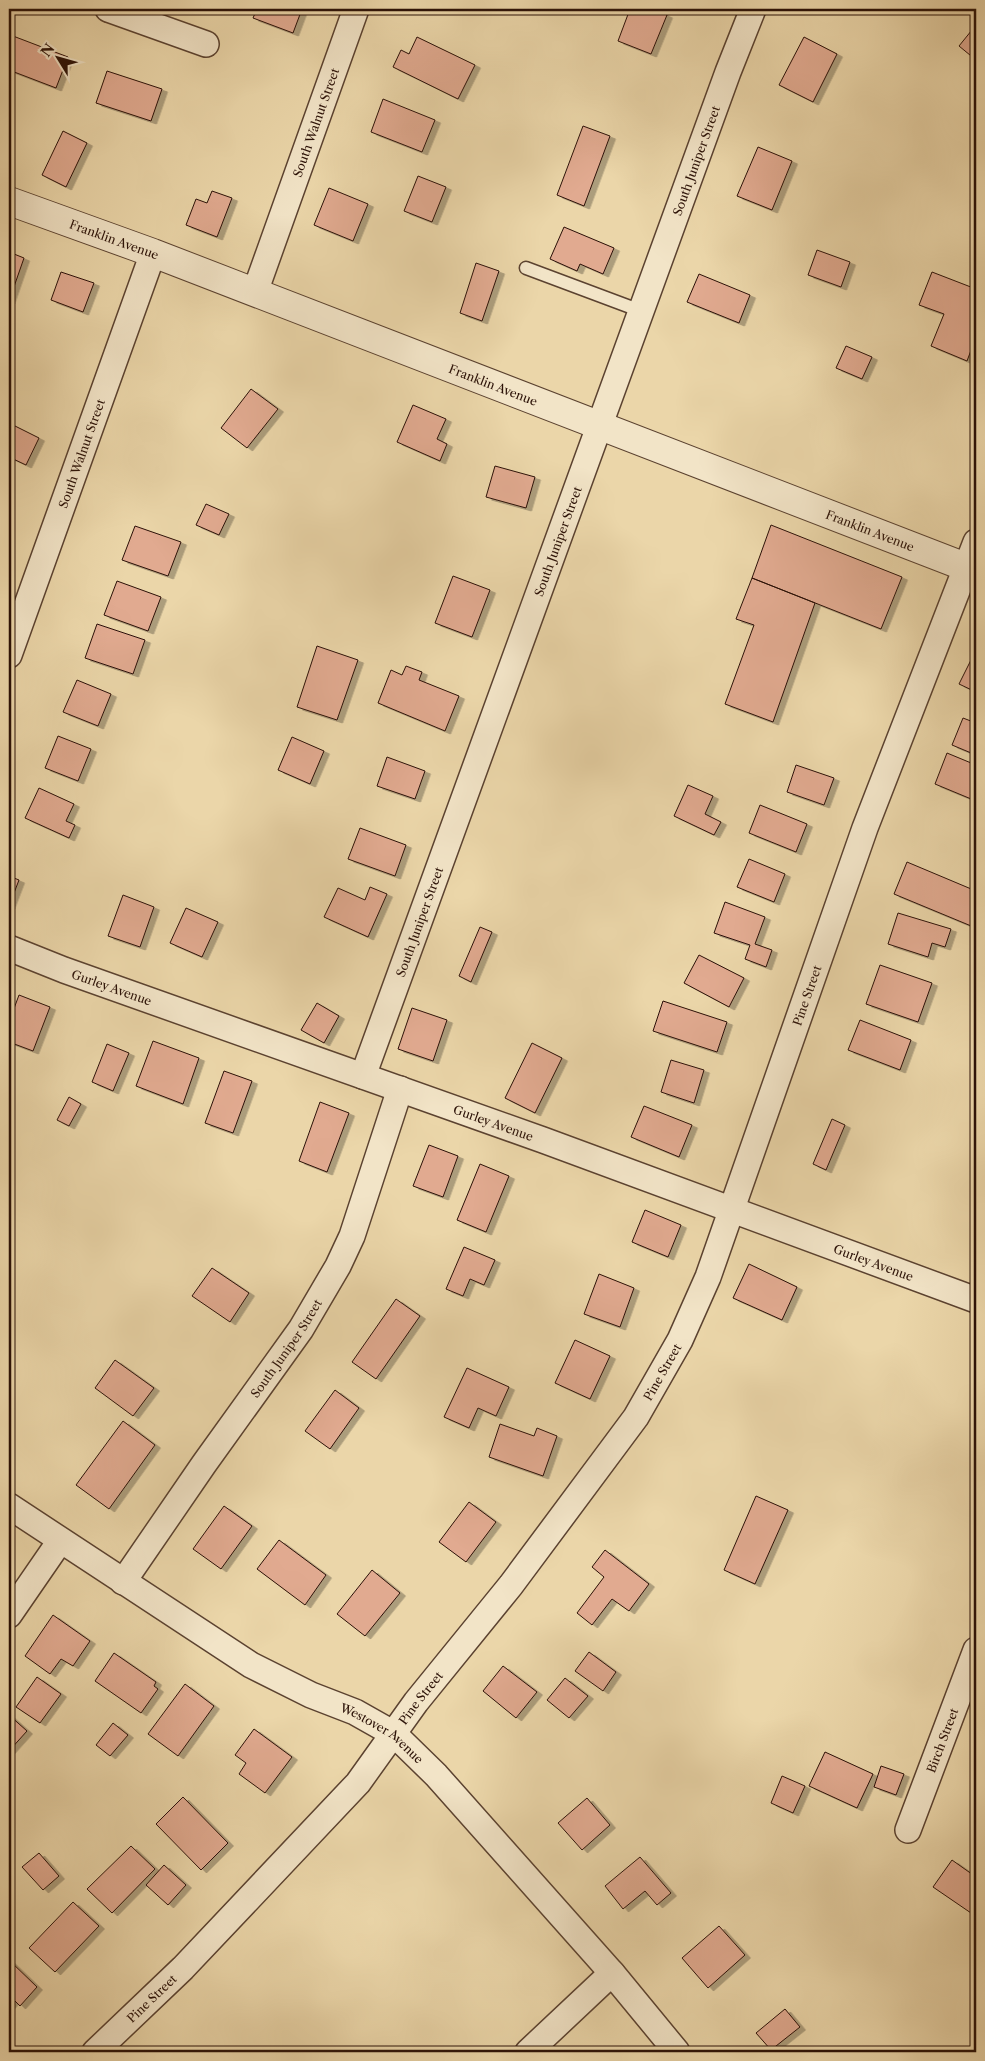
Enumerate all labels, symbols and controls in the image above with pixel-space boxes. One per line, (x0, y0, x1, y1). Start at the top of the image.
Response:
north arrow (32, 32, 82, 82)
text: N (37, 40, 58, 60)
street label: South Walnut Street (289, 65, 342, 179)
street label: South Juniper Street (669, 103, 723, 218)
street label: Franklin Avenue (68, 216, 161, 262)
street label: Franklin Avenue (447, 361, 540, 409)
street label: South Walnut Street (55, 396, 108, 510)
street label: South Juniper Street (531, 484, 585, 598)
street label: Franklin Avenue (824, 506, 917, 554)
street label: South Juniper Street (392, 864, 446, 979)
street label: Pine Street (789, 962, 824, 1028)
street label: Gurley Avenue (70, 966, 154, 1008)
street label: Gurley Avenue (451, 1101, 536, 1144)
street label: Gurley Avenue (832, 1241, 916, 1284)
street label: South Juniper Street (247, 1296, 325, 1400)
street label: Pine Street (640, 1340, 684, 1403)
street label: Pine Street (395, 1667, 446, 1727)
street label: Westover Avenue (337, 1699, 427, 1767)
street label: Birch Street (923, 1705, 961, 1775)
street label: Pine Street (123, 1970, 180, 2025)

